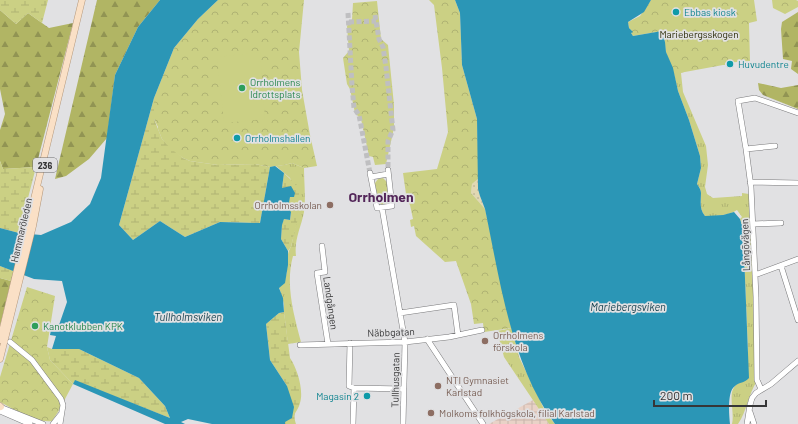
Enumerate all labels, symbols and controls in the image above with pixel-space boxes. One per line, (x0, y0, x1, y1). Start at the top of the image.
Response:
place label: Ebbas kiosk (684, 6, 736, 18)
marker: Ebbas kiosk (671, 7, 681, 17)
park label: Mariebergsskogen (659, 28, 739, 40)
place label: Huvudentre (738, 58, 789, 70)
marker: Huvudentre (725, 59, 735, 69)
place label: Orrholmens Idrottsplats (250, 76, 301, 100)
marker: Orrholmens Idrottsplats (237, 83, 247, 93)
place label: Orrholmshallen (245, 132, 310, 144)
marker: Orrholmshallen (232, 133, 242, 143)
road number: 236 (33, 158, 57, 172)
district label: Orrholmen (348, 188, 414, 205)
street label: Hammaröleden (8, 196, 34, 264)
place label: Orrholmsskolan (255, 199, 322, 211)
marker: Orrholmsskolan (325, 200, 335, 210)
street label: Långövägen (738, 219, 752, 271)
street label: Landgången (321, 276, 341, 330)
water label: Mariebergsviken (590, 300, 666, 313)
water label: Tullholmsviken (154, 310, 222, 323)
place label: Kanotklubben KPK (43, 320, 123, 332)
marker: Kanotklubben KPK (30, 321, 40, 331)
street label: Näbbgatan (367, 325, 415, 339)
place label: Orrholmens förskola (493, 329, 543, 353)
marker: Orrholmens förskola (480, 336, 490, 346)
street label: Tullhusgatan (389, 352, 401, 408)
place label: NTI Gymnasiet Karlstad (446, 374, 509, 398)
marker: NTI Gymnasiet Karlstad (433, 381, 443, 391)
scale bar (654, 382, 766, 408)
text: 200 m (660, 388, 692, 402)
place label: Magasin 2 (316, 390, 359, 402)
marker: Magasin 2 (362, 391, 372, 401)
place label: Molkoms folkhögskola, filial Karlstad (439, 407, 595, 419)
marker: Molkoms folkhögskola, filial Karlstad (426, 408, 436, 418)

